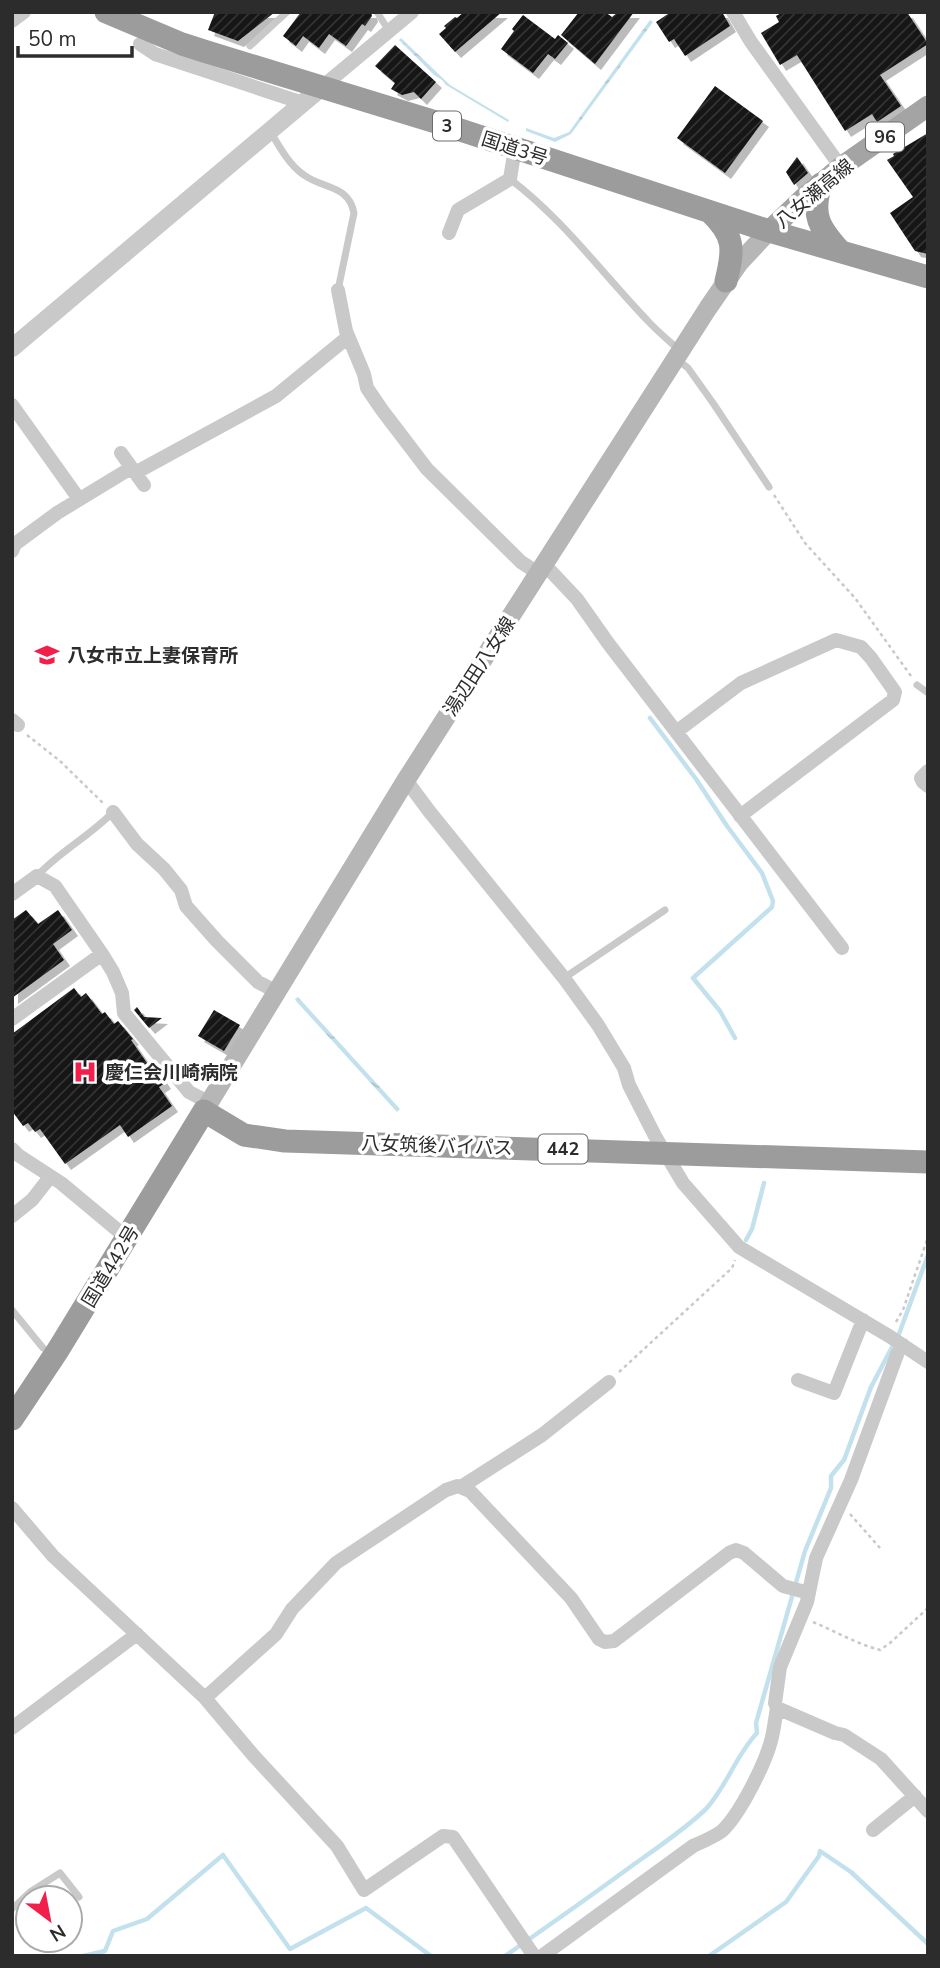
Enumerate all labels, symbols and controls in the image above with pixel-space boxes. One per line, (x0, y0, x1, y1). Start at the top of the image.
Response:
scale bar (18, 14, 131, 58)
text: 50 m (28, 25, 77, 53)
road number: 3 (433, 112, 461, 140)
road number: 96 (866, 122, 904, 152)
street label: 国道3号 (478, 126, 551, 172)
street label: 八女瀬高線 (770, 153, 859, 234)
street label: 湯辺田八女線 (438, 612, 522, 721)
school or university icon: 八女市立上妻保育所 (33, 641, 61, 669)
place label: 八女市立上妻保育所 (67, 643, 238, 669)
hospital icon: 慶仁会川崎病院 (71, 1058, 99, 1086)
place label: 慶仁会川崎病院 (105, 1060, 238, 1086)
street label: 八女筑後バイパス (361, 1130, 513, 1162)
road number: 442 (538, 1134, 588, 1164)
street label: 国道442号 (76, 1221, 145, 1312)
north arrow (14, 1884, 84, 1954)
text: N (45, 1918, 70, 1947)

